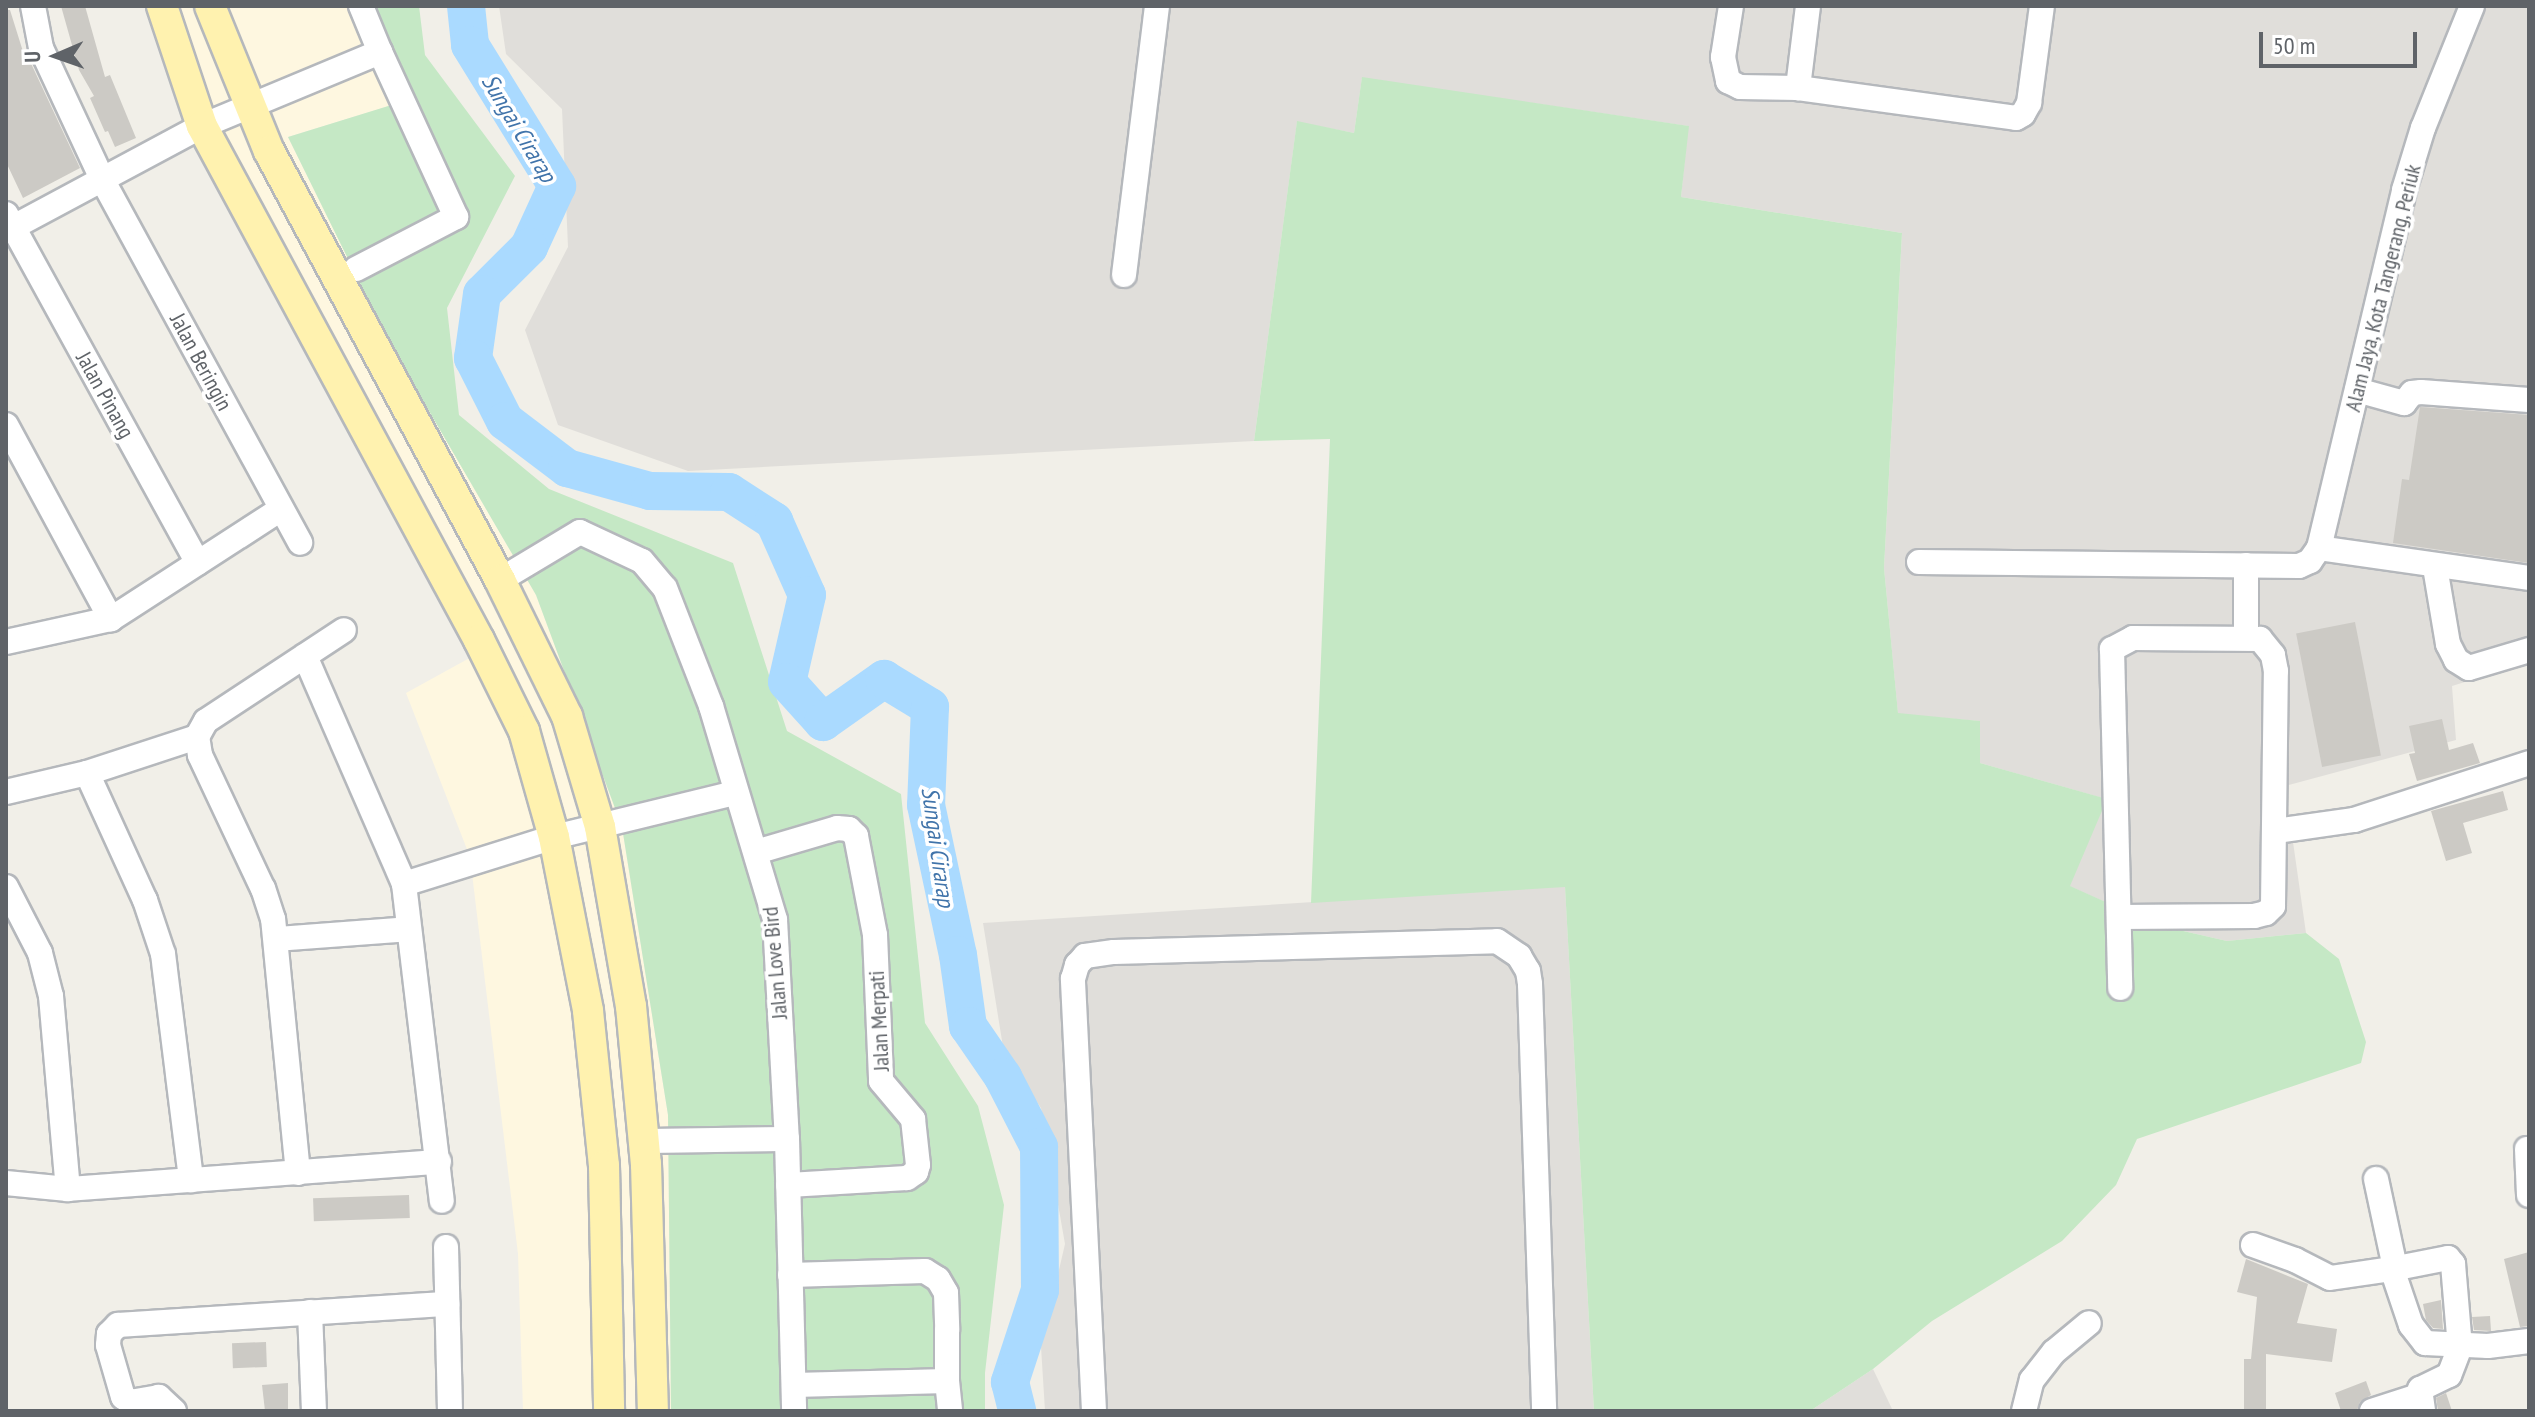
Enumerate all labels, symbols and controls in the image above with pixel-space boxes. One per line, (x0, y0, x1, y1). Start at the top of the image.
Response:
north arrow (16, 16, 96, 96)
scale bar (2263, 16, 2421, 66)
text: 50 m (2273, 30, 2315, 61)
text: U (18, 51, 46, 63)
water label: Sungai Cirarap (476, 69, 562, 187)
street label: Alam Jaya, Kota Tangerang, Periuk (2339, 160, 2427, 416)
street label: Jalan Beringin (164, 309, 238, 415)
street label: Jalan Pinang (71, 347, 139, 443)
water label: Sungai Cirarap (915, 785, 961, 909)
street label: Jalan Love Bird (757, 906, 793, 1020)
street label: Jalan Merpati (863, 970, 895, 1072)

